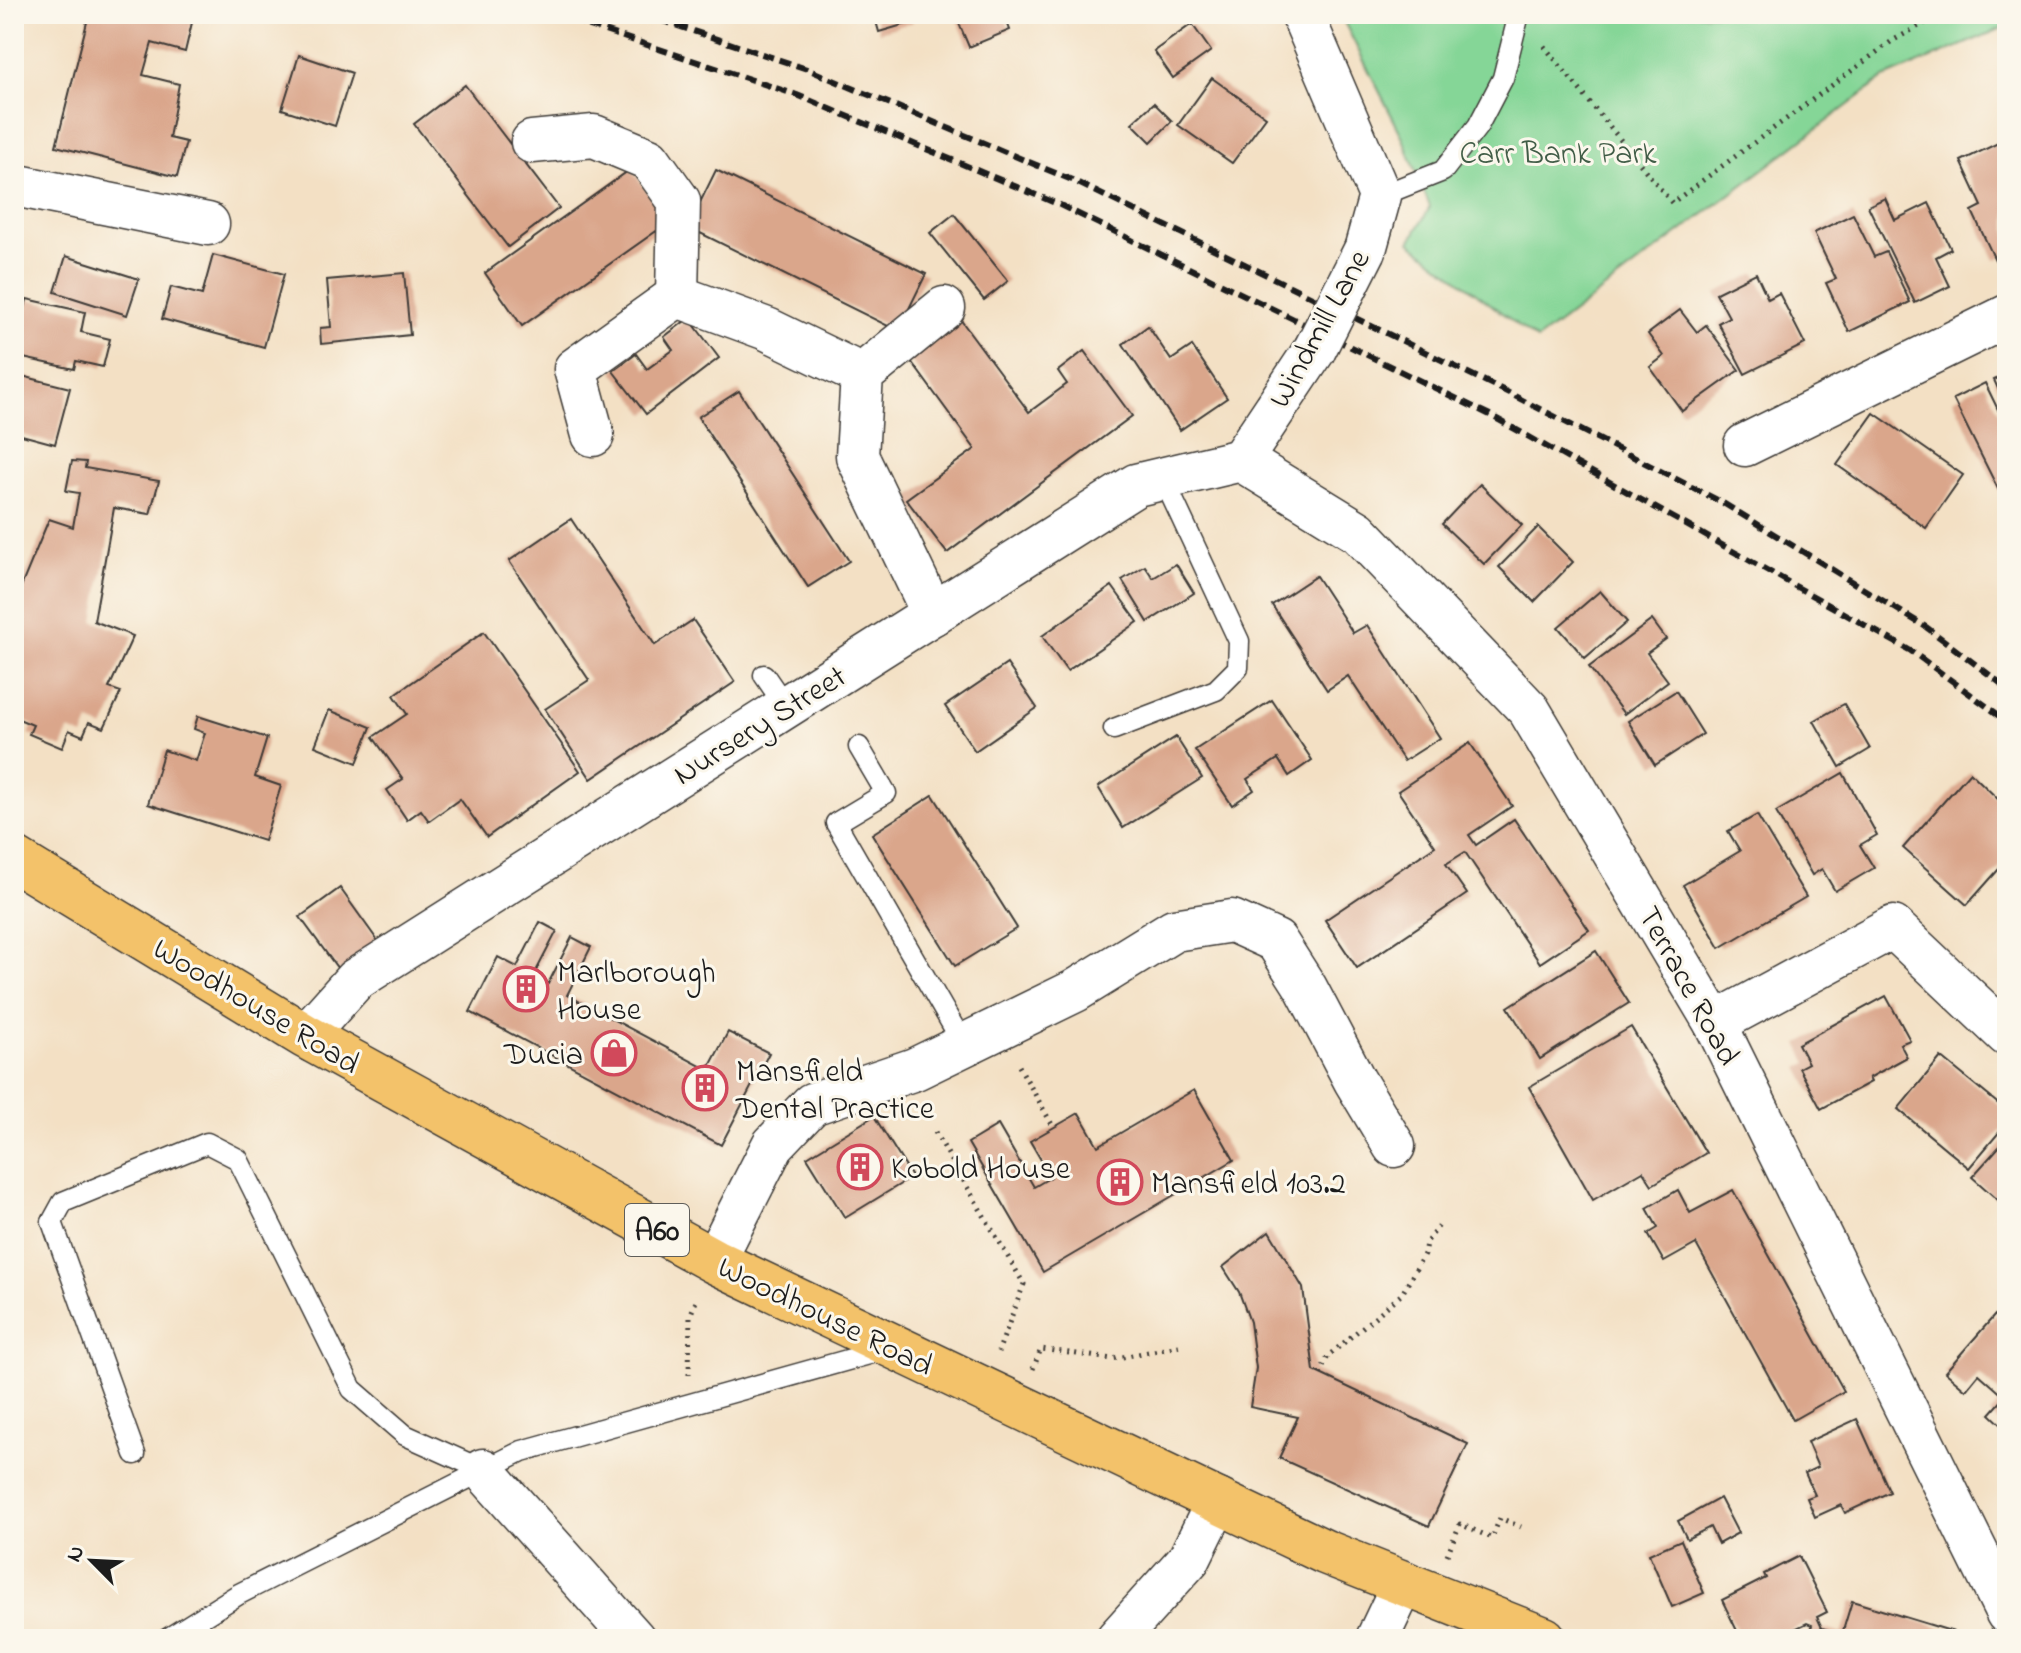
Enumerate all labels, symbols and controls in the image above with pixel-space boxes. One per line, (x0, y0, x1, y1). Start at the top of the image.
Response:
park label: Carr Bank Park (1459, 132, 1658, 179)
street label: Windmill Lane (1258, 241, 1384, 417)
street label: Nursery Street (665, 655, 857, 799)
street label: Terrace Road (1624, 898, 1750, 1075)
street label: Woodhouse Road (143, 928, 368, 1088)
place label: Marlborough House (557, 951, 716, 1035)
building icon: Marlborough House (502, 965, 550, 1013)
shop icon: Ducia (590, 1029, 638, 1077)
place label: Ducia (503, 1033, 583, 1080)
place label: Mansfield Dental Practice (735, 1050, 935, 1134)
building icon: Mansfield Dental Practice (681, 1064, 729, 1112)
building icon: Kobold House (836, 1143, 884, 1191)
place label: Kobold House (891, 1147, 1071, 1194)
building icon: Mansfield 103.2 (1096, 1158, 1144, 1206)
place label: Mansfield 103.2 (1151, 1162, 1346, 1209)
road number: A60 (625, 1204, 689, 1256)
street label: Woodhouse Road (709, 1246, 940, 1391)
north arrow (52, 1521, 132, 1601)
text: N (59, 1541, 94, 1567)

